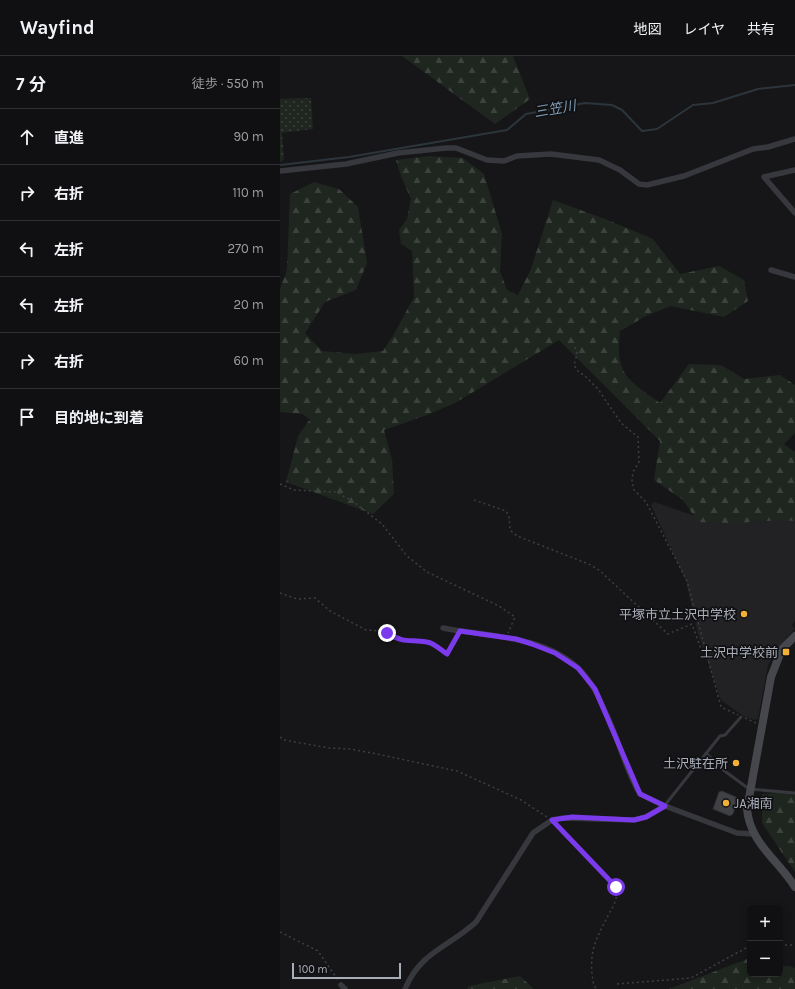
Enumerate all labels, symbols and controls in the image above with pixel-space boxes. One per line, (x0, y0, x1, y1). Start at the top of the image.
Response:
text: Wayfind (20, 17, 95, 39)
text: 地図 (633, 21, 661, 38)
text: レイヤ (683, 21, 725, 38)
text: 共有 (747, 21, 775, 38)
text: 7 分 (16, 74, 46, 94)
text: 徒歩 · 550 m (192, 76, 264, 91)
water label: 三笠川 (533, 97, 579, 121)
icon: ahead (16, 126, 38, 148)
text: 直進 (54, 129, 84, 147)
text: 90 m (233, 129, 264, 144)
icon: right (16, 182, 38, 204)
text: 右折 (54, 185, 84, 203)
text: 110 m (232, 185, 264, 200)
icon: left (16, 238, 38, 260)
text: 左折 (54, 241, 84, 259)
text: 270 m (227, 241, 264, 256)
icon: left (16, 294, 38, 316)
text: 左折 (54, 297, 84, 315)
text: 20 m (234, 297, 264, 312)
icon: right (16, 350, 38, 372)
text: 右折 (54, 353, 84, 371)
text: 60 m (234, 353, 264, 368)
icon: arrive (16, 406, 38, 428)
text: 目的地に到着 (54, 409, 144, 427)
place label: 平塚市立土沢中学校 (619, 607, 736, 622)
marker: 平塚市立土沢中学校 (739, 609, 749, 619)
route end (378, 624, 396, 642)
place label: 土沢中学校前 (700, 645, 778, 660)
marker: 土沢中学校前 (781, 647, 791, 657)
place label: 土沢駐在所 (663, 756, 728, 771)
marker: 土沢駐在所 (731, 758, 741, 768)
place label: JA湘南 (734, 796, 773, 811)
marker: JA湘南 (721, 798, 731, 808)
route start (607, 878, 625, 896)
map controls (747, 905, 783, 977)
button: + (747, 905, 783, 941)
button: − (747, 941, 783, 977)
scale bar (292, 961, 401, 980)
text: 100 m (298, 963, 328, 976)

